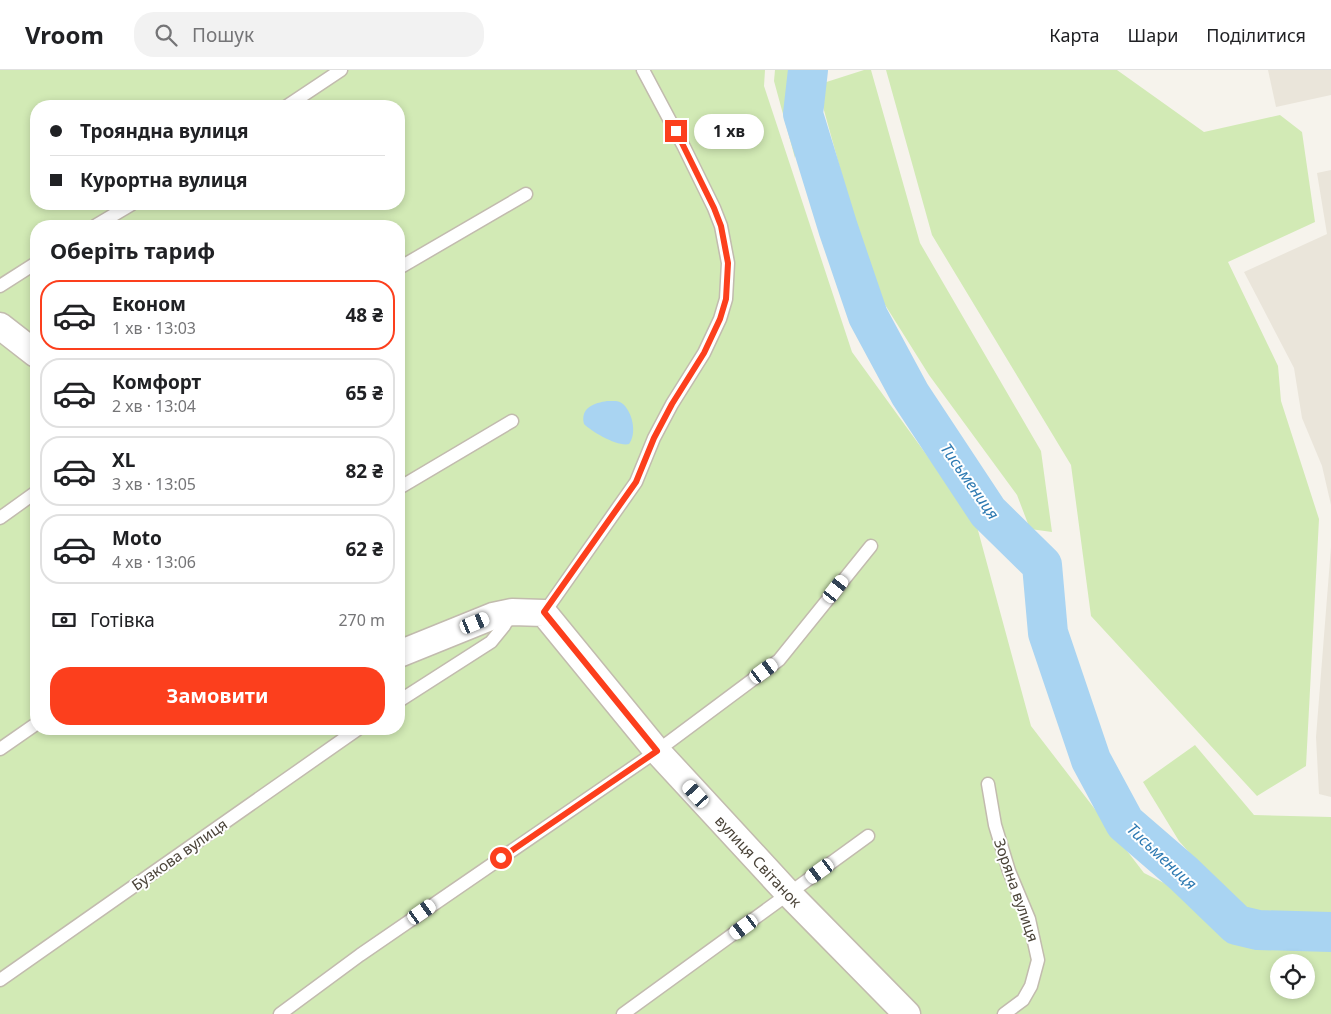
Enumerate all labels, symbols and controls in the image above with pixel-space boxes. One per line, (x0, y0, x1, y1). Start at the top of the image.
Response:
search box (134, 12, 484, 57)
text: Vroom (25, 18, 104, 51)
icon: search (152, 21, 180, 49)
text: Пошук (192, 22, 254, 48)
text: Карта (1049, 23, 1100, 47)
text: Шари (1128, 23, 1178, 47)
text: Поділитися (1206, 23, 1306, 47)
callout: 1 хв (694, 114, 764, 148)
text: Трояндна вулиця (80, 118, 248, 144)
route end (665, 120, 687, 142)
text: 1 хв (713, 120, 745, 142)
text: Курортна вулиця (80, 167, 247, 193)
text: Оберіть тариф (50, 235, 215, 265)
text: Економ (112, 291, 186, 317)
icon: car (52, 293, 97, 338)
text: 48 ₴ (345, 302, 383, 328)
text: 1 хв · 13:03 (112, 317, 196, 339)
text: Комфорт (112, 369, 201, 395)
icon: car (52, 371, 97, 416)
text: 65 ₴ (345, 380, 383, 406)
text: 2 хв · 13:04 (112, 395, 196, 417)
water label: Тисьмениця (936, 439, 1004, 523)
text: XL (112, 447, 135, 473)
icon: car (52, 449, 97, 494)
text: 82 ₴ (345, 458, 383, 484)
text: 3 хв · 13:05 (112, 473, 196, 495)
text: Moto (112, 525, 162, 551)
icon: car (52, 527, 97, 572)
text: 62 ₴ (345, 536, 383, 562)
text: 4 хв · 13:06 (112, 551, 196, 573)
car (820, 573, 851, 605)
icon: cash (50, 606, 78, 634)
text: Готівка (90, 607, 155, 633)
text: 270 m (338, 609, 385, 631)
car (458, 610, 491, 636)
car (747, 656, 780, 686)
button: Замовити (50, 667, 385, 725)
car (680, 778, 711, 810)
street label: вулиця Світанок (711, 811, 806, 911)
street label: Бузкова вулиця (127, 814, 231, 894)
water label: Тисьмениця (1122, 818, 1202, 894)
street label: Зоряна вулиця (990, 836, 1044, 944)
route start (490, 847, 512, 869)
car (803, 856, 836, 886)
car (405, 897, 438, 927)
car (727, 912, 760, 942)
map controls (1270, 954, 1315, 999)
button: locate (1270, 954, 1315, 999)

